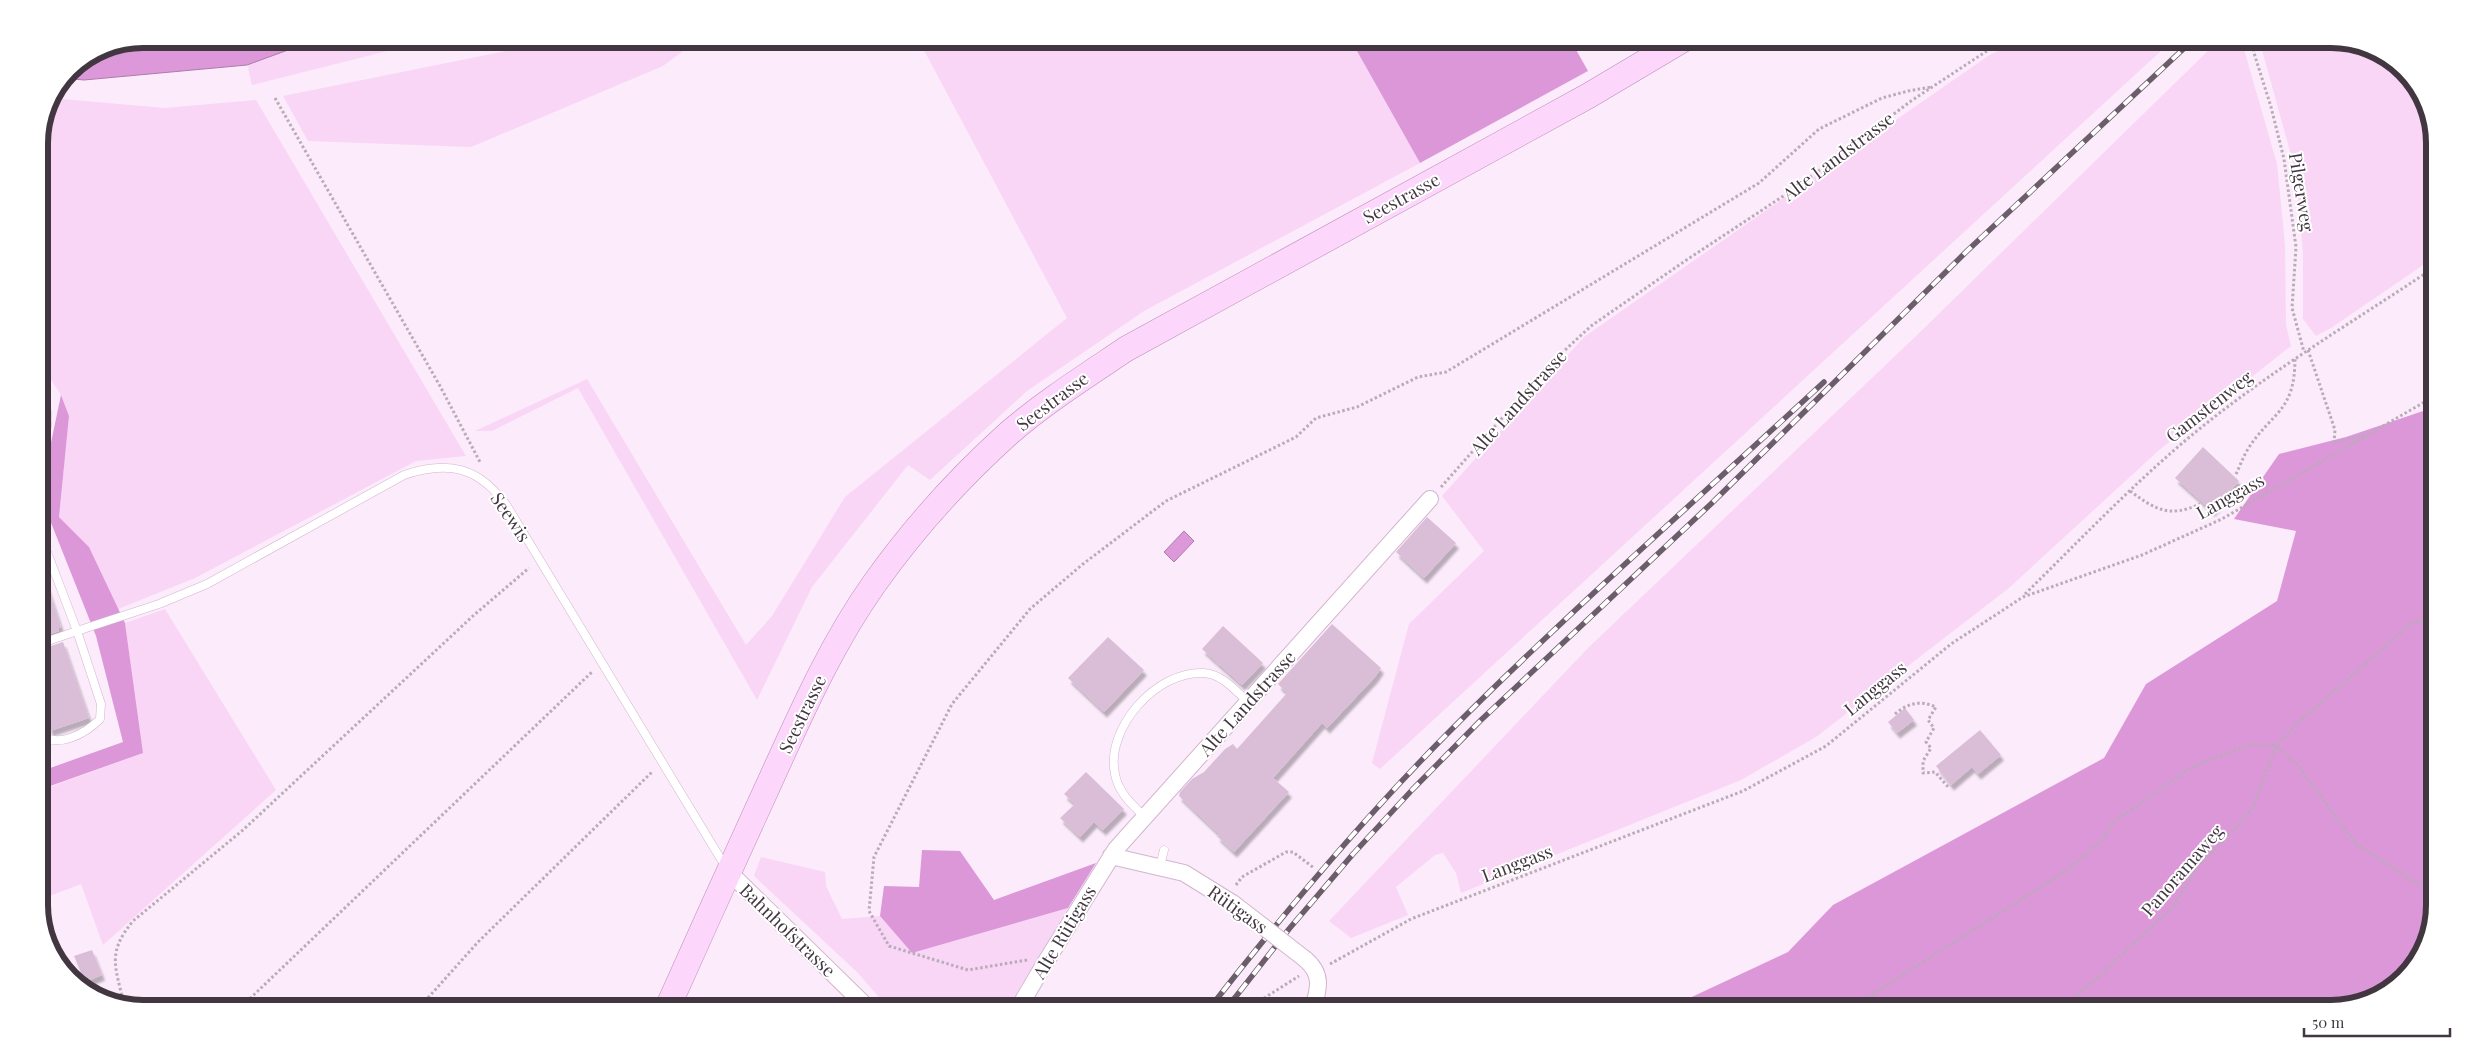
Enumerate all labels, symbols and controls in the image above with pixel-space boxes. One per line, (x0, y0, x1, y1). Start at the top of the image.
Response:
street label: Alte Landstrasse (1777, 106, 1899, 206)
street label: Pilgerweg (2284, 151, 2320, 234)
street label: Seestrasse (1358, 167, 1444, 229)
street label: Alte Landstrasse (1464, 344, 1572, 460)
street label: Gamstenweg (2161, 364, 2258, 447)
street label: Seestrasse (1011, 366, 1093, 436)
street label: Langgass (2192, 468, 2268, 524)
street label: Seewis (486, 487, 536, 547)
street label: Alte Landstrasse (1193, 645, 1301, 761)
street label: Langgass (1839, 655, 1911, 721)
street label: Seestrasse (773, 671, 831, 757)
street label: Panoramaweg (2136, 819, 2229, 921)
street label: Langgass (1478, 839, 1556, 887)
street label: Bahnhofstrasse (735, 878, 841, 982)
street label: Rütigass (1203, 879, 1273, 939)
street label: Alte Rütigass (1026, 881, 1101, 984)
scale bar (2304, 1006, 2450, 1038)
text: 50 m (2312, 1012, 2345, 1032)

